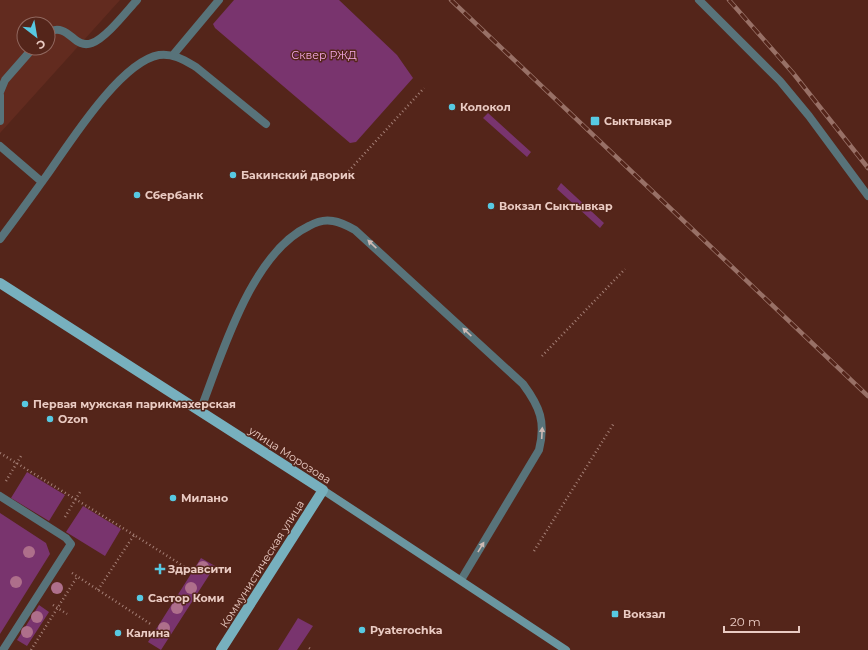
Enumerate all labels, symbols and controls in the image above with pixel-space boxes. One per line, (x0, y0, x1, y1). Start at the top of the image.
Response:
north arrow (16, 16, 56, 56)
text: С (34, 37, 48, 53)
park label: Сквер РЖД (291, 48, 357, 62)
place label: Колокол (460, 100, 511, 114)
marker: Колокол (447, 102, 457, 112)
place label: Сыктывкар (604, 114, 672, 128)
marker: Сыктывкар (589, 115, 601, 127)
place label: Бакинский дворик (241, 168, 356, 182)
marker: Бакинский дворик (228, 170, 238, 180)
place label: Сбербанк (145, 188, 204, 202)
marker: Сбербанк (132, 190, 142, 200)
place label: Вокзал Сыктывкар (499, 199, 613, 213)
marker: Вокзал Сыктывкар (486, 201, 496, 211)
one-way arrow (367, 239, 378, 248)
one-way arrow (462, 328, 473, 337)
place label: Первая мужская парикмахерская (33, 397, 236, 411)
marker: Первая мужская парикмахерская (20, 399, 30, 409)
place label: Ozon (58, 412, 88, 426)
marker: Ozon (45, 414, 55, 424)
street label: улица Морозова (245, 423, 334, 487)
one-way arrow (539, 426, 545, 439)
place label: Милано (181, 491, 228, 505)
marker: Милано (168, 493, 178, 503)
street label: Коммунистическая улица (217, 498, 307, 630)
one-way arrow (478, 541, 485, 553)
place label: Здравсити (167, 562, 232, 576)
marker: Здравсити (155, 564, 165, 574)
place label: Састор Коми (148, 591, 224, 605)
marker: Састор Коми (135, 593, 145, 603)
place label: Вокзал (623, 607, 666, 621)
scale bar (724, 608, 799, 634)
marker: Вокзал (610, 609, 620, 619)
text: 20 m (730, 614, 761, 629)
place label: Pyaterochka (370, 623, 443, 637)
marker: Pyaterochka (357, 625, 367, 635)
place label: Калина (126, 626, 170, 640)
marker: Калина (113, 628, 123, 638)

